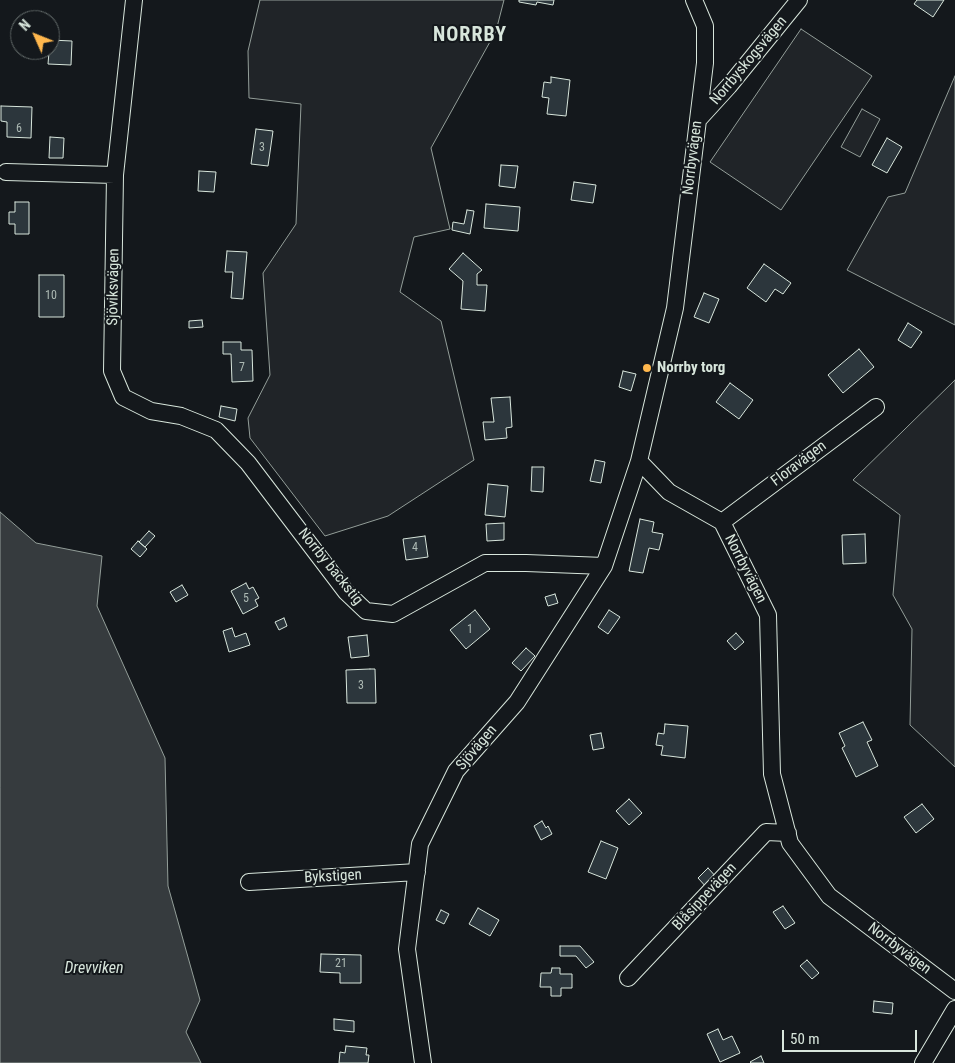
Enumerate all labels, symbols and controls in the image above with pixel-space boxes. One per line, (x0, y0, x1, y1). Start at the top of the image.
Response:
north arrow (10, 10, 60, 60)
street label: Norrbyskogsvägen (707, 13, 791, 109)
text: N (16, 17, 34, 34)
district label: NORRBY (432, 24, 508, 48)
street label: Norrbyvägen (680, 120, 706, 196)
house number: 6 (16, 122, 22, 136)
house number: 3 (259, 141, 265, 155)
street label: Sjöviksvägen (104, 248, 124, 326)
house number: 10 (45, 289, 57, 303)
place label: Norrby torg (657, 359, 725, 377)
house number: 7 (239, 361, 245, 375)
marker: Norrby torg (641, 362, 653, 374)
street label: Floravägen (768, 437, 830, 491)
street label: Norrby backstig (294, 525, 366, 609)
street label: Norrbyvägen (720, 532, 770, 606)
house number: 4 (412, 541, 418, 555)
house number: 5 (243, 592, 249, 606)
house number: 1 (467, 623, 473, 637)
house number: 3 (358, 679, 364, 693)
street label: Sjövägen (453, 722, 501, 774)
street label: Blåsippevägen (669, 859, 741, 935)
street label: Bykstigen (304, 867, 362, 887)
street label: Norrbyvägen (864, 919, 934, 979)
house number: 21 (335, 957, 347, 971)
water label: Drevviken (64, 959, 124, 979)
scale bar (785, 1020, 920, 1052)
text: 50 m (790, 1030, 820, 1048)

